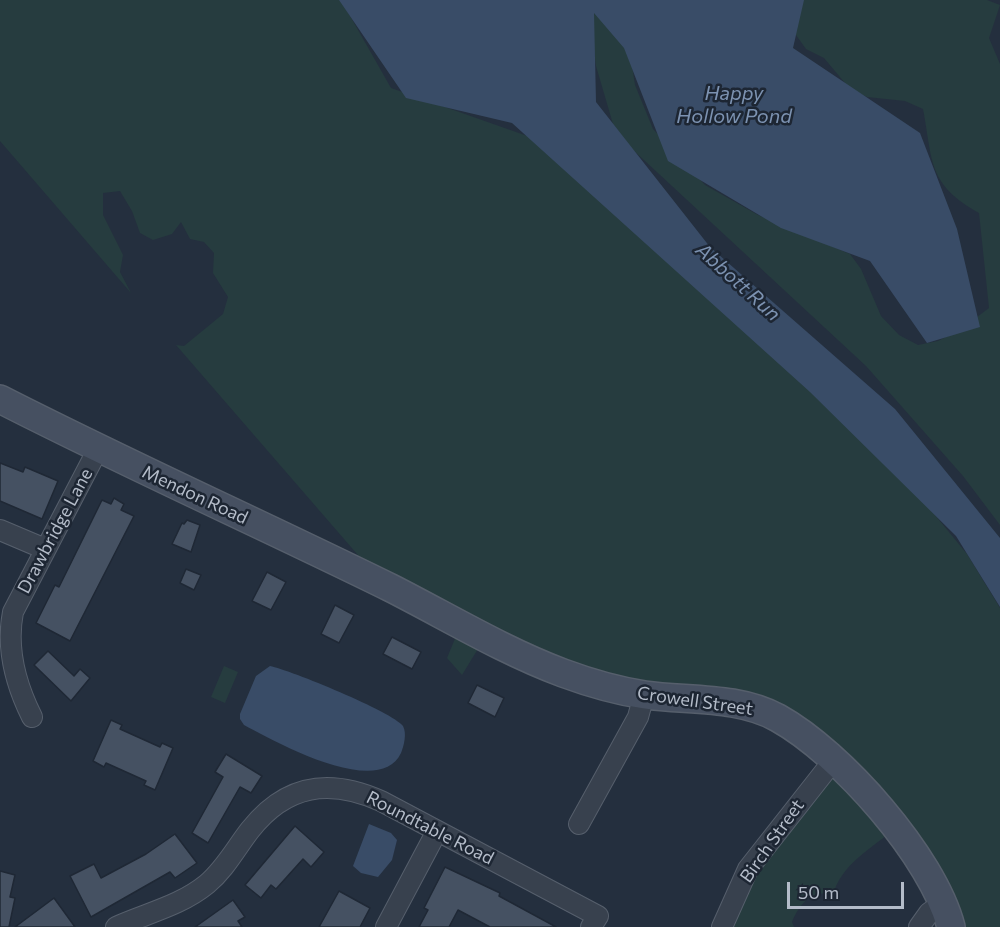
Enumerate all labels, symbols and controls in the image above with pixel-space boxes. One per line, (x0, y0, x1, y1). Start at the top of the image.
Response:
water label: Happy Hollow Pond (676, 81, 792, 128)
water label: Abbott Run (691, 238, 785, 326)
street label: Mendon Road (139, 461, 251, 529)
street label: Drawbridge Lane (13, 465, 97, 597)
street label: Crowell Street (636, 682, 754, 720)
street label: Roundtable Road (363, 787, 497, 869)
street label: Birch Street (735, 795, 809, 887)
scale bar (790, 870, 907, 908)
text: 50 m (798, 881, 839, 903)

